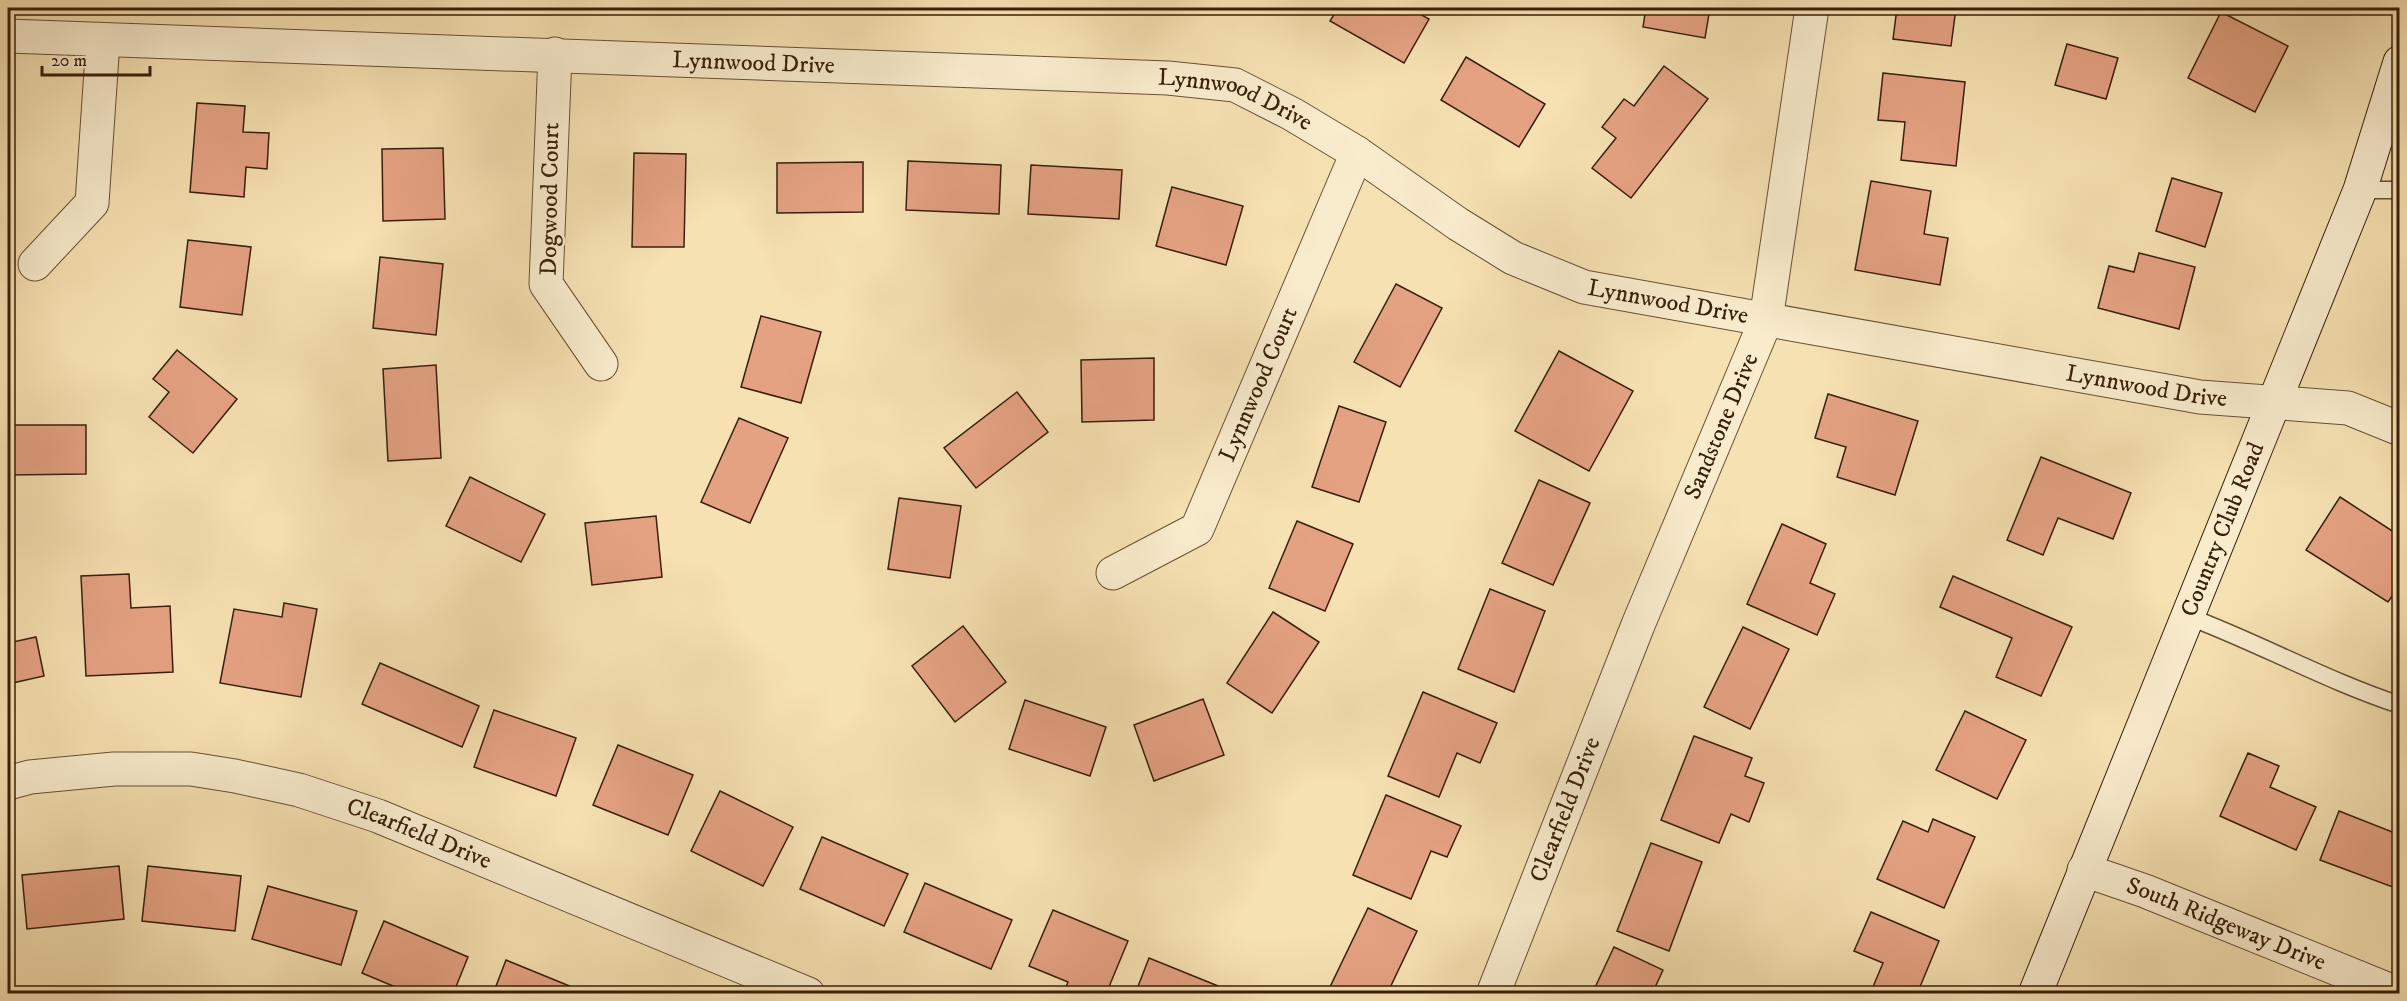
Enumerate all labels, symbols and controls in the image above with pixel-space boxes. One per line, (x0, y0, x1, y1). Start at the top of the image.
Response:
scale bar (42, 39, 150, 77)
street label: Lynnwood Drive (672, 45, 835, 81)
text: 20 m (51, 50, 87, 72)
street label: Lynnwood Drive (1157, 63, 1318, 138)
street label: Dogwood Court (534, 122, 566, 276)
street label: Lynnwood Drive (1585, 273, 1751, 331)
street label: Lynnwood Court (1212, 302, 1305, 466)
street label: Sandstone Drive (1677, 349, 1765, 504)
street label: Lynnwood Drive (2064, 358, 2228, 414)
street label: Country Club Road (2174, 438, 2271, 621)
street label: Clearfield Drive (1523, 733, 1607, 887)
street label: Clearfield Drive (343, 792, 496, 876)
street label: South Ridgeway Drive (2122, 871, 2330, 978)

